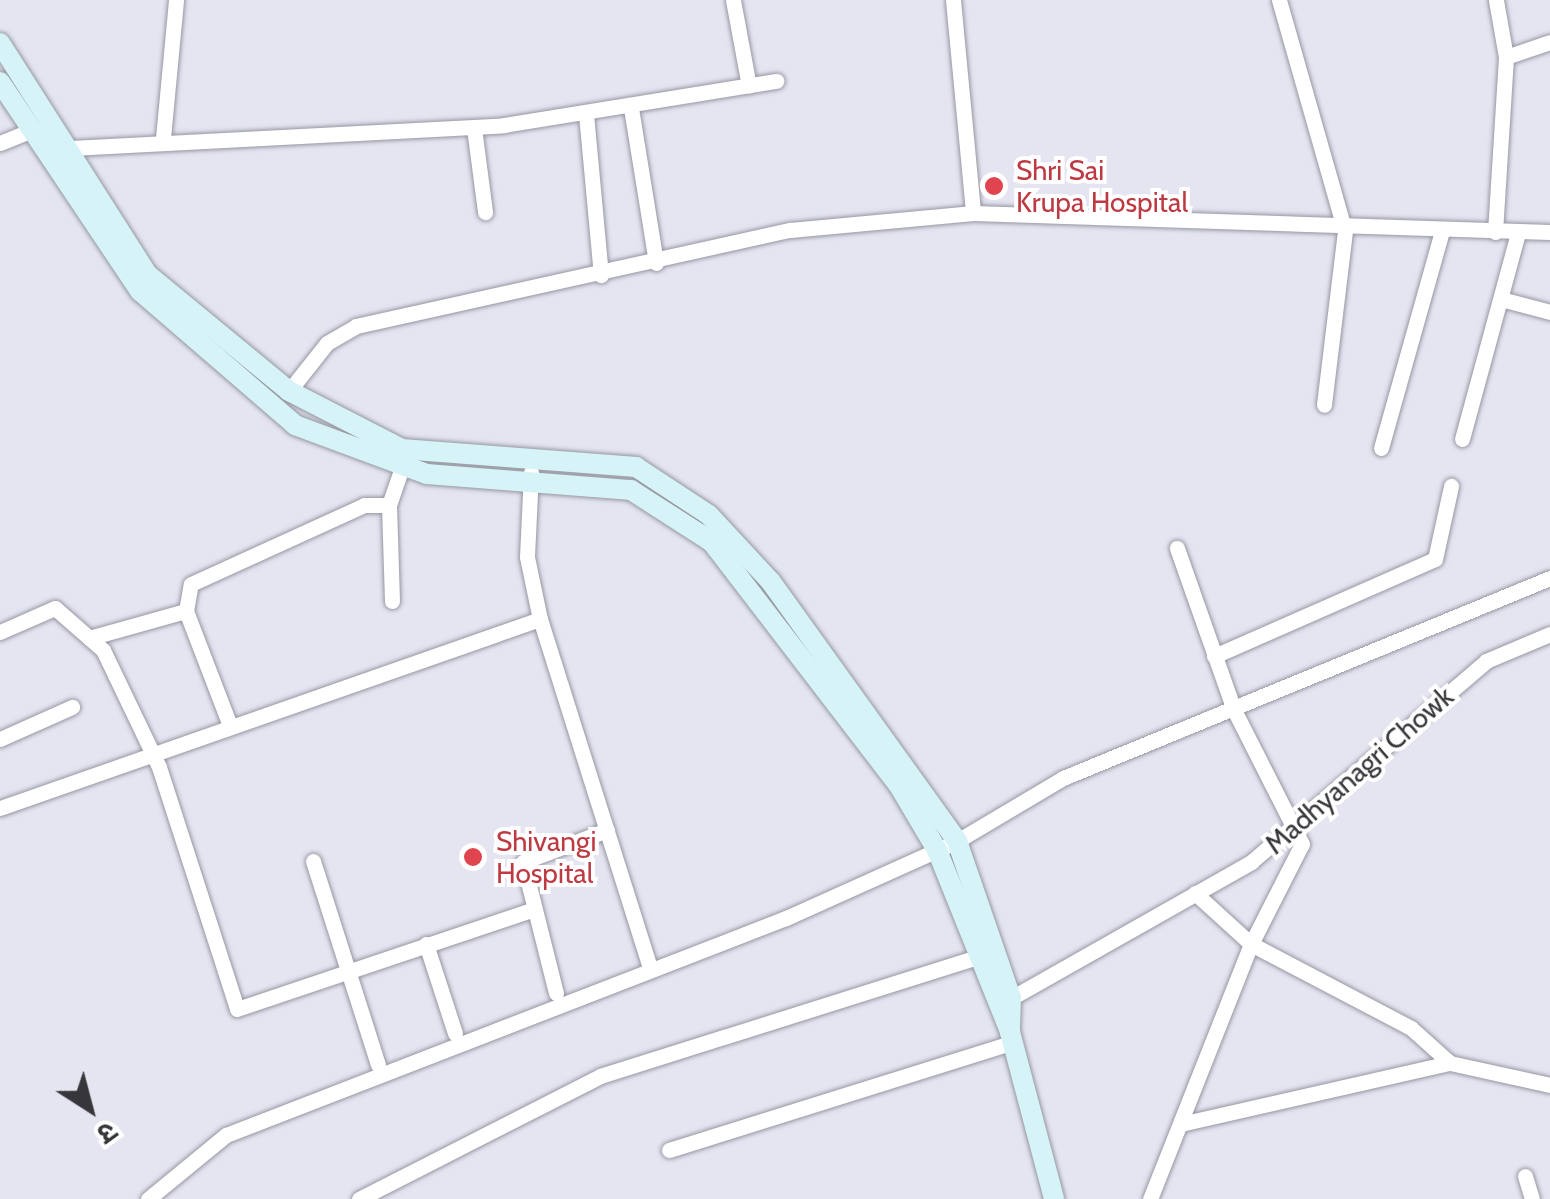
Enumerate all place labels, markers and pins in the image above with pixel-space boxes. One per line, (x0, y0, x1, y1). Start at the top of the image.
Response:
place label: Shri Sai Krupa Hospital (1016, 153, 1188, 219)
marker: Shri Sai Krupa Hospital (981, 173, 1007, 199)
place label: Shivangi Hospital (496, 824, 596, 890)
marker: Shivangi Hospital (460, 844, 486, 870)

